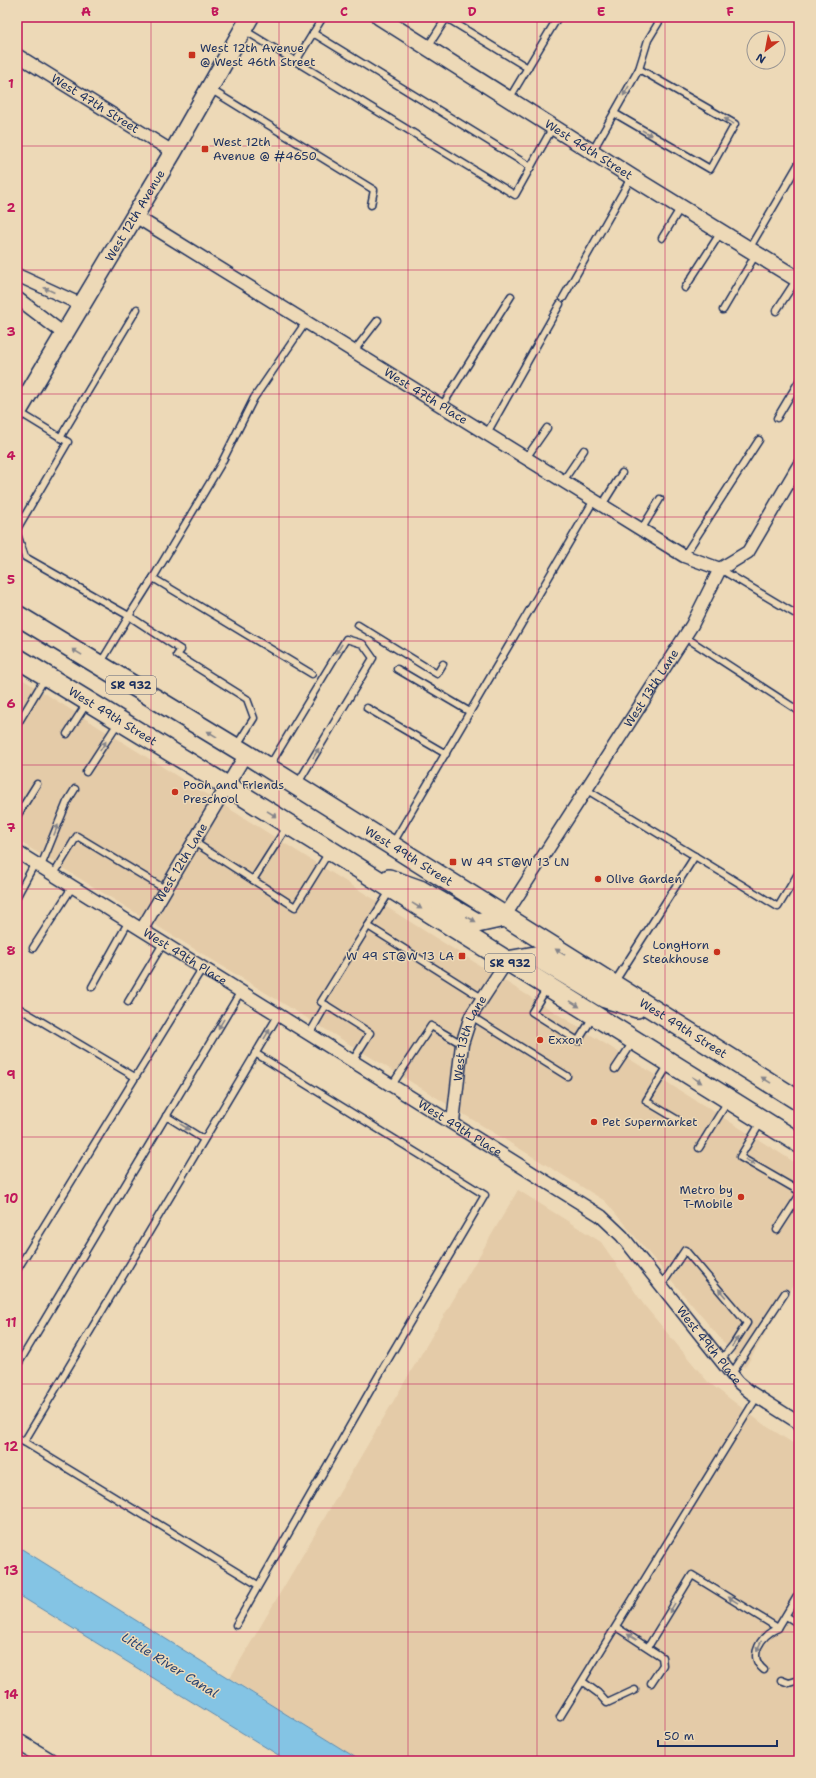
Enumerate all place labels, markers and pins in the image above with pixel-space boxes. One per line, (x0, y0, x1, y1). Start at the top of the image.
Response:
place label: West 12th Avenue @ West 46th Street (200, 40, 315, 70)
marker: West 12th Avenue @ West 46th Street (187, 50, 197, 60)
place label: West 12th Avenue @ #4650 (213, 134, 317, 164)
marker: West 12th Avenue @ #4650 (200, 144, 210, 154)
place label: Pooh and Friends Preschool (183, 777, 284, 807)
marker: Pooh and Friends Preschool (170, 787, 180, 797)
place label: W 49 ST@W 13 LN (461, 854, 569, 870)
marker: W 49 ST@W 13 LN (448, 857, 458, 867)
place label: Olive Garden (606, 871, 682, 887)
marker: Olive Garden (593, 874, 603, 884)
place label: LongHorn Steakhouse (643, 937, 709, 967)
marker: LongHorn Steakhouse (712, 947, 722, 957)
place label: W 49 ST@W 13 LA (346, 948, 454, 964)
marker: W 49 ST@W 13 LA (457, 951, 467, 961)
place label: Exxon (548, 1032, 583, 1048)
marker: Exxon (535, 1035, 545, 1045)
place label: Pet Supermarket (602, 1114, 698, 1130)
marker: Pet Supermarket (589, 1117, 599, 1127)
place label: Metro by T-Mobile (679, 1182, 733, 1212)
marker: Metro by T-Mobile (736, 1192, 746, 1202)

